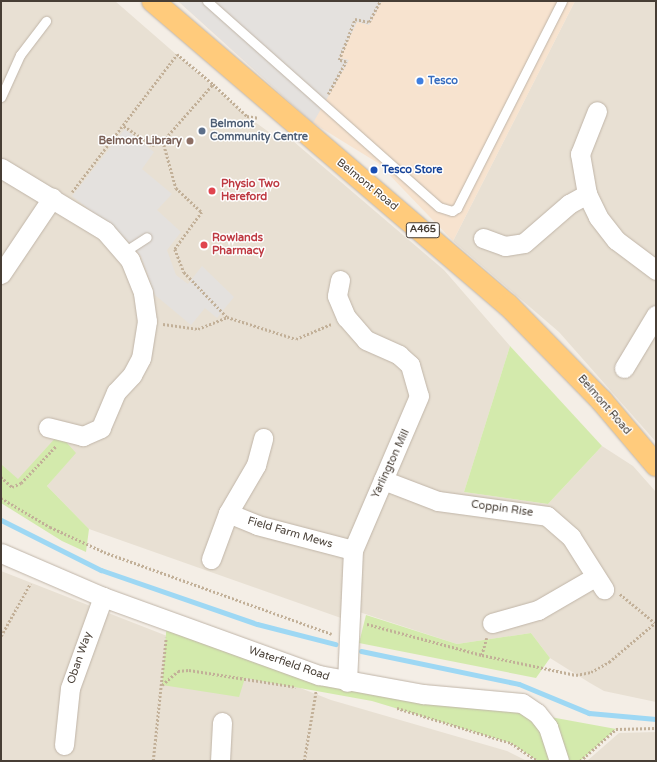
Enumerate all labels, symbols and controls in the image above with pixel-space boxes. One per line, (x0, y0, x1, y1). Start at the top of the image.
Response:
place label: Tesco (428, 74, 458, 88)
marker: Tesco (415, 76, 425, 86)
place label: Belmont Community Centre (210, 118, 308, 144)
marker: Belmont Community Centre (197, 126, 207, 136)
place label: Belmont Library (99, 134, 182, 148)
marker: Belmont Library (185, 136, 195, 146)
street label: Belmont Road (334, 156, 400, 214)
place label: Tesco Store (382, 163, 442, 177)
marker: Tesco Store (369, 165, 379, 175)
place label: Physio Two Hereford (221, 178, 280, 204)
marker: Physio Two Hereford (206, 185, 218, 197)
road number: A465 (405, 222, 441, 238)
place label: Rowlands Pharmacy (212, 232, 264, 258)
marker: Rowlands Pharmacy (199, 240, 209, 250)
street label: Belmont Road (575, 373, 633, 437)
street label: Yarlington Mill (369, 427, 413, 501)
street label: Coppin Rise (470, 498, 534, 520)
street label: Field Farm Mews (246, 515, 334, 551)
street label: Oban Way (65, 630, 95, 686)
street label: Waterfield Road (247, 644, 331, 684)

